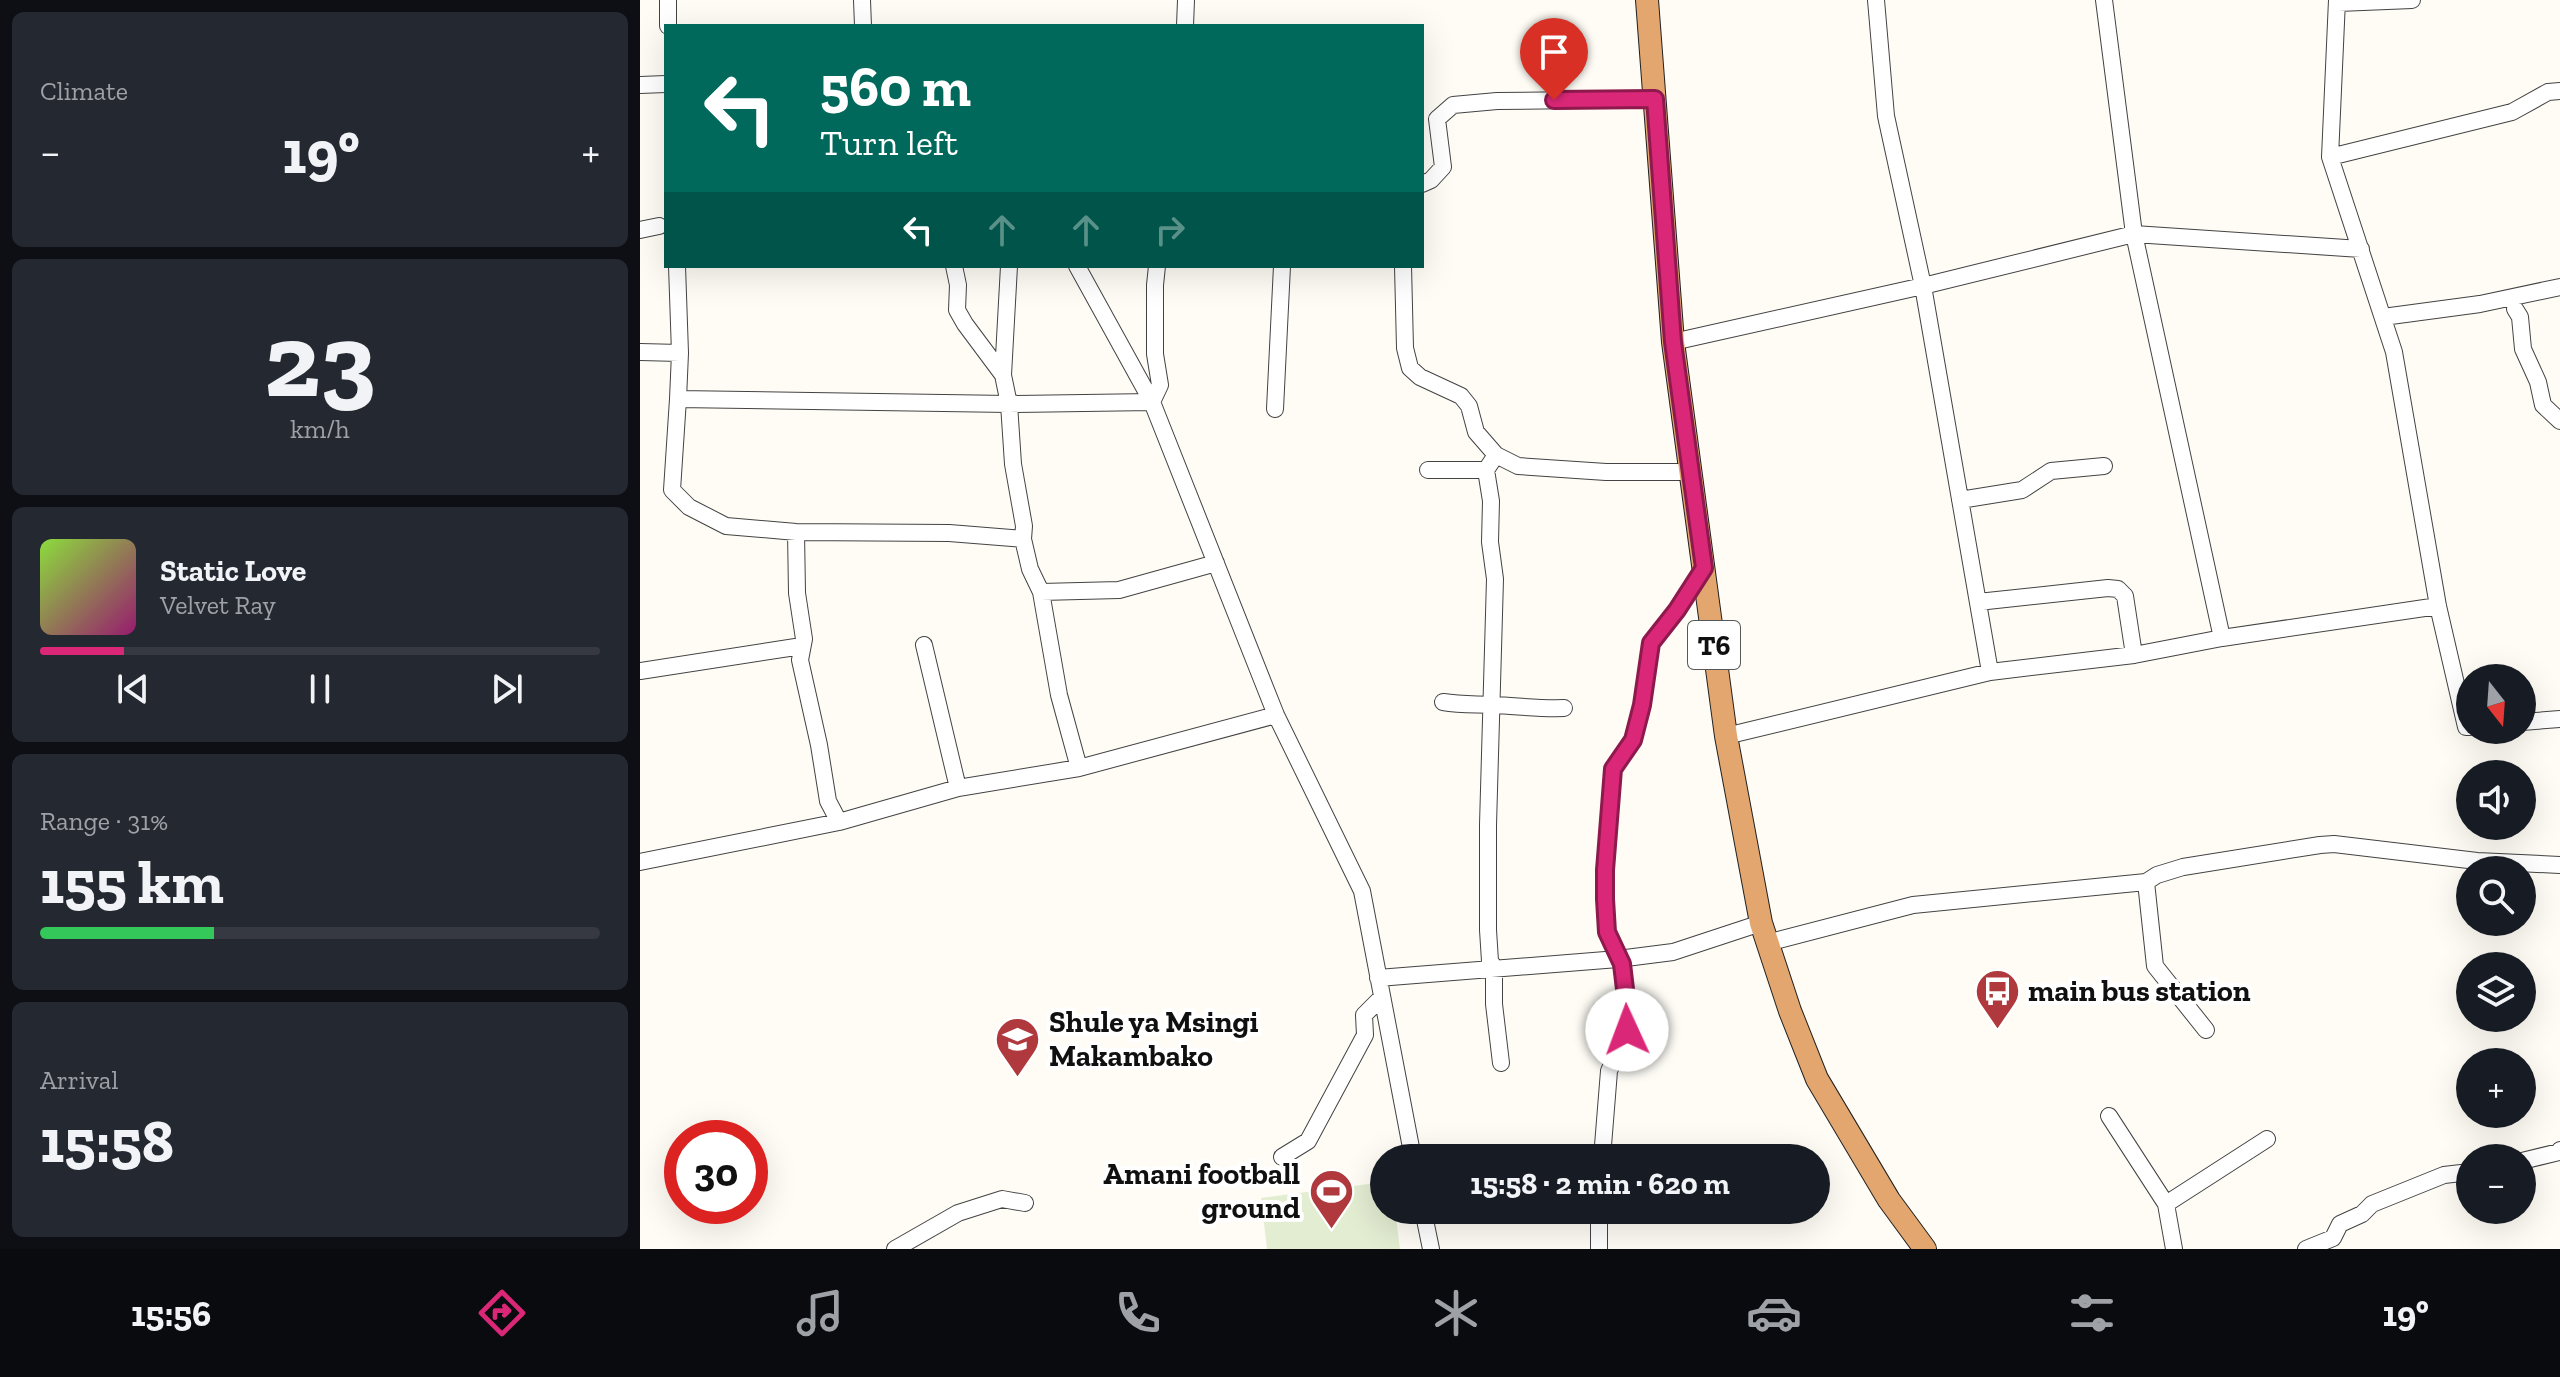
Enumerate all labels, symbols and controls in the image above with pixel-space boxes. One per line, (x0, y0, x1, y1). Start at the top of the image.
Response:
pin (1520, 18, 1588, 100)
icon: arrive (1532, 30, 1576, 74)
text: 560 m (820, 53, 971, 120)
icon: left (688, 56, 792, 160)
text: Climate (40, 75, 128, 107)
text: 19° (282, 116, 360, 188)
text: Turn left (820, 121, 958, 164)
text: − (40, 125, 61, 178)
text: + (581, 125, 600, 178)
icon: left (896, 208, 940, 252)
icon: ahead (980, 208, 1024, 252)
icon: ahead (1064, 208, 1108, 252)
icon: right (1148, 208, 1192, 252)
text: 23 (264, 298, 376, 423)
text: km/h (290, 413, 350, 445)
text: Static Love (160, 553, 306, 589)
text: Velvet Ray (160, 589, 276, 621)
road number: T6 (1688, 621, 1740, 669)
north arrow (2456, 664, 2536, 744)
map controls (2456, 664, 2536, 1224)
icon: previous (111, 667, 155, 711)
icon: pause (298, 667, 342, 711)
icon: next (485, 667, 529, 711)
button: sound (2456, 760, 2536, 840)
text: Range · 31% (40, 805, 168, 837)
text: 155 km (40, 846, 224, 918)
button: search (2456, 856, 2536, 936)
button: layers (2456, 952, 2536, 1032)
bus stop icon: main bus station (1973, 967, 2021, 1030)
place label: main bus station (2028, 973, 2251, 1009)
position arrow (1585, 988, 1669, 1072)
place label: Shule ya Msingi Makambako (1049, 1004, 1259, 1074)
school or university icon: Shule ya Msingi Makambako (994, 1015, 1042, 1078)
button: + (2456, 1048, 2536, 1128)
text: Arrival (40, 1064, 118, 1096)
text: 15:58 (40, 1105, 174, 1177)
speed limit sign: 30 (664, 1120, 768, 1224)
button: − (2456, 1144, 2536, 1224)
place label: Amani football ground (1103, 1156, 1300, 1226)
text: 15:58 · 2 min · 620 m (1470, 1166, 1730, 1202)
sports icon: Amani football ground (1307, 1167, 1355, 1230)
icon: directions (474, 1285, 530, 1341)
icon: music (792, 1285, 848, 1341)
icon: phone (1110, 1285, 1166, 1341)
icon: climate (1428, 1285, 1484, 1341)
icon: car (1746, 1285, 1802, 1341)
icon: filters (2064, 1285, 2120, 1341)
text: 15:56 (131, 1292, 211, 1335)
text: 19° (2382, 1292, 2429, 1335)

